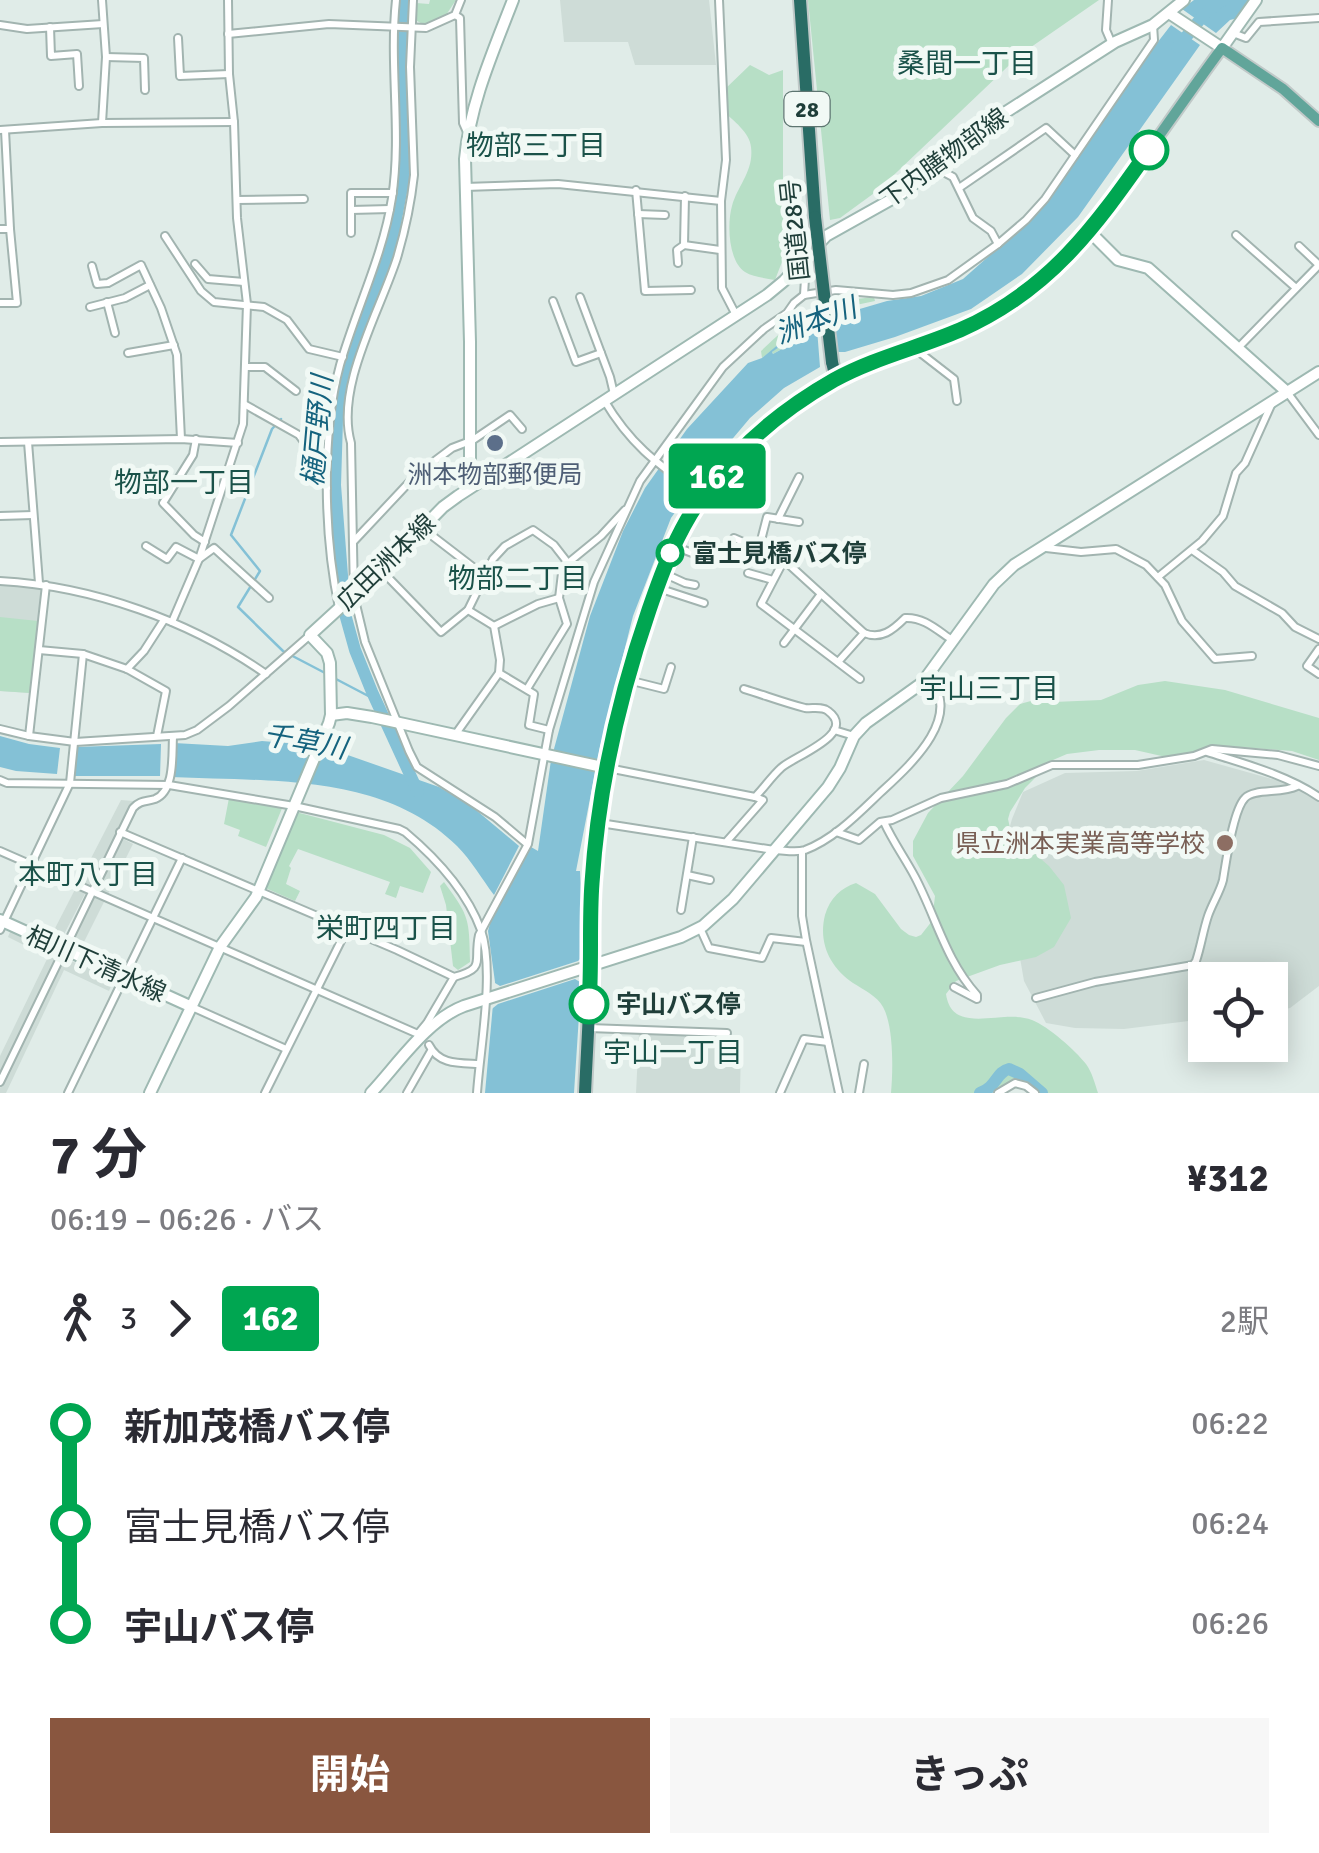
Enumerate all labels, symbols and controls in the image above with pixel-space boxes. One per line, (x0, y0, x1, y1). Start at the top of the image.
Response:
district label: 桑間一丁目 (897, 47, 1037, 81)
road number: 28 (784, 92, 830, 126)
street label: 下内膳物部線 (874, 101, 1014, 215)
district label: 物部三丁目 (466, 129, 606, 163)
unlabelled marker (1130, 131, 1168, 169)
street label: 国道28号 (774, 178, 816, 282)
water label: 洲本川 (771, 290, 864, 351)
water label: 樋戸野川 (296, 371, 340, 488)
marker: 洲本物部郵便局 (484, 432, 506, 454)
line badge: 162 (660, 444, 774, 508)
text: 162 (689, 455, 745, 498)
place label: 洲本物部郵便局 (407, 459, 583, 490)
district label: 物部一丁目 (114, 466, 254, 500)
street label: 広田洲本線 (330, 507, 442, 617)
place label: 富士見橋バス停 (692, 538, 867, 569)
marker: 富士見橋バス停 (657, 540, 683, 566)
district label: 物部二丁目 (448, 562, 588, 596)
district label: 宇山三丁目 (919, 672, 1059, 706)
water label: 千草川 (261, 718, 352, 767)
place label: 県立洲本実業高等学校 (955, 828, 1205, 859)
marker: 県立洲本実業高等学校 (1214, 832, 1236, 854)
district label: 本町八丁目 (18, 858, 158, 892)
district label: 栄町四丁目 (316, 912, 456, 946)
street label: 相川下清水線 (21, 919, 171, 1009)
map controls (1188, 962, 1288, 1062)
button: locate (1188, 962, 1288, 1062)
marker: 宇山バス停 (570, 985, 608, 1023)
place label: 宇山バス停 (616, 989, 741, 1020)
district label: 宇山一丁目 (603, 1036, 743, 1070)
text: 7 分 (50, 1121, 147, 1189)
text: ¥312 (1187, 1155, 1269, 1202)
text: 06:19 – 06:26 · バス (50, 1200, 324, 1239)
icon: walk (50, 1291, 105, 1346)
icon: forward (152, 1291, 207, 1346)
text: 162 (242, 1297, 299, 1340)
text: 3 (120, 1299, 137, 1338)
text: 2駅 (1220, 1302, 1269, 1341)
text: 新加茂橋バス停 (124, 1404, 390, 1451)
text: 06:22 (1191, 1404, 1269, 1443)
text: 富士見橋バス停 (124, 1504, 390, 1551)
text: 06:24 (1191, 1504, 1269, 1543)
text: 宇山バス停 (124, 1604, 314, 1651)
text: 06:26 (1191, 1604, 1269, 1643)
button: 開始 (50, 1718, 650, 1833)
button: きっぷ (670, 1718, 1269, 1833)

